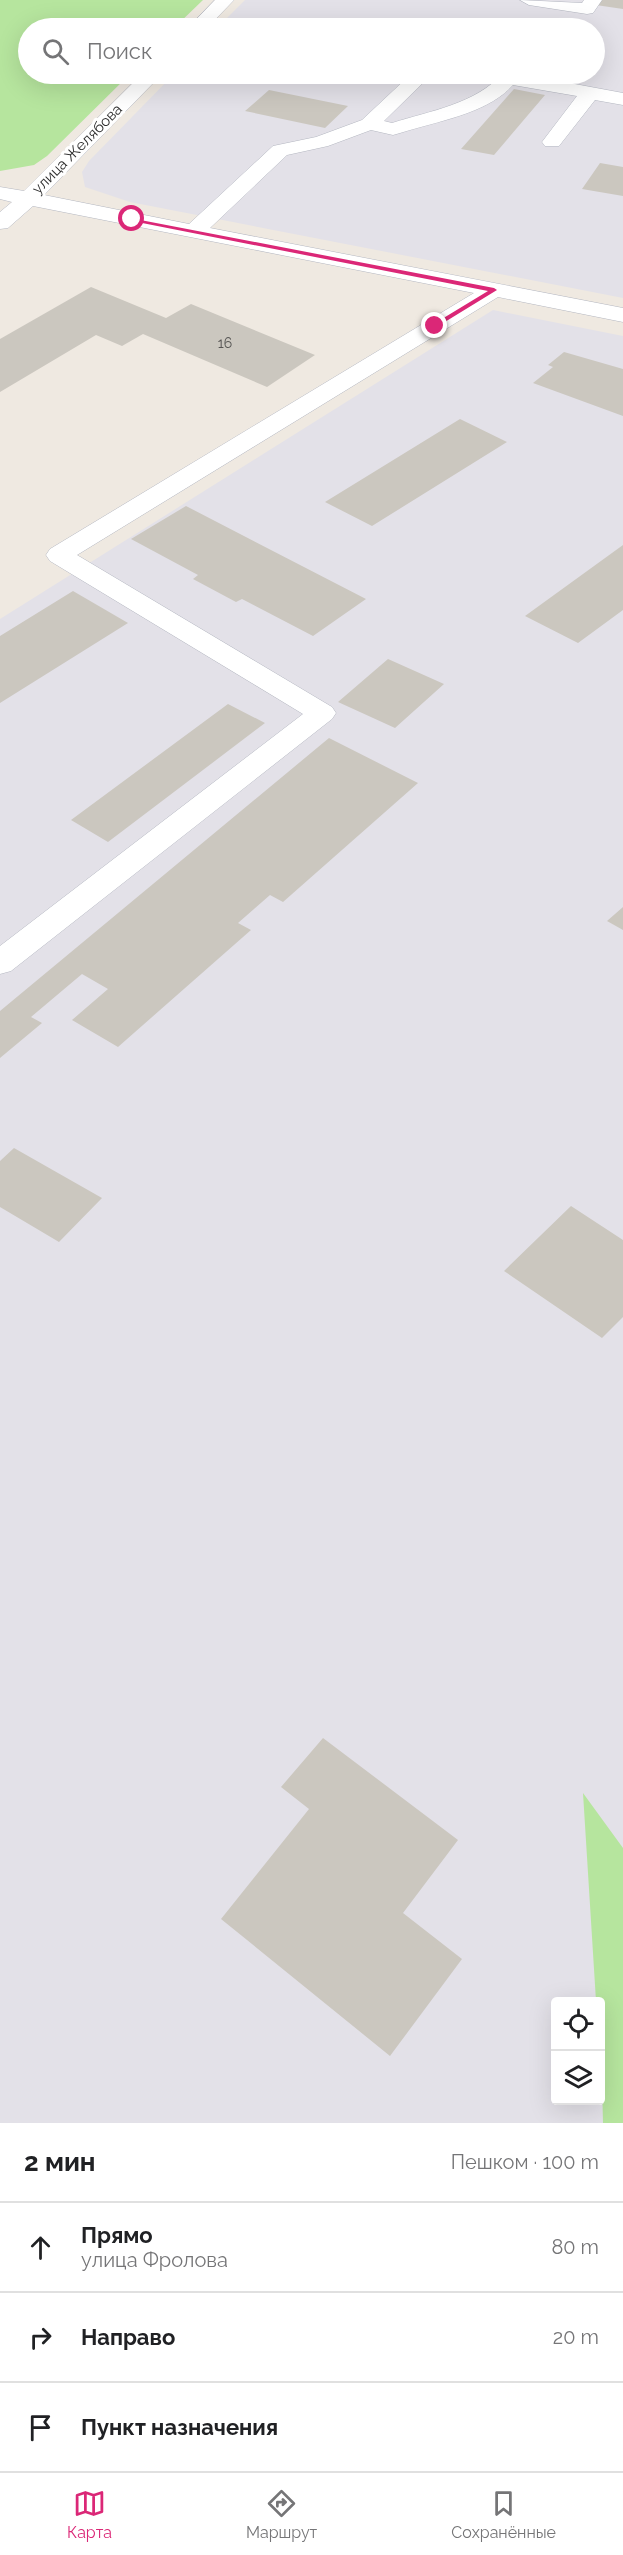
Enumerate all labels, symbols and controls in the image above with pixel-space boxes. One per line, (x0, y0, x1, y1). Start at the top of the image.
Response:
search box (18, 18, 605, 84)
icon: search (39, 35, 72, 68)
text: Поиск (87, 38, 152, 64)
street label: улица Желябова (28, 100, 126, 198)
route start (118, 205, 144, 231)
route end (421, 312, 447, 338)
house number: 16 (218, 335, 232, 351)
map controls (551, 1997, 605, 2105)
button: locate (551, 1997, 605, 2051)
button: layers (551, 2051, 605, 2105)
text: 2 мин (24, 2147, 96, 2177)
text: Пешком · 100 m (451, 2150, 599, 2174)
text: Прямо (81, 2222, 153, 2248)
icon: ahead (24, 2231, 57, 2264)
text: 80 m (551, 2235, 599, 2259)
text: улица Фролова (81, 2248, 228, 2272)
icon: right (24, 2321, 57, 2354)
text: Направо (81, 2324, 175, 2350)
text: 20 m (553, 2325, 599, 2349)
icon: arrive (24, 2411, 57, 2444)
text: Пункт назначения (81, 2414, 278, 2440)
tab: Карта (67, 2487, 112, 2542)
tab: Маршрут (246, 2487, 317, 2542)
tab: Сохранённые (451, 2487, 556, 2542)

